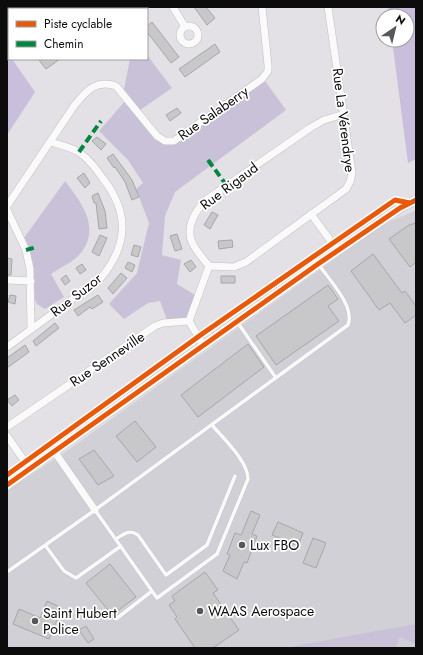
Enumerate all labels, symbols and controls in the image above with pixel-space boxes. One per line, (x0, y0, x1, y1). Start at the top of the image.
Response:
legend (8, 8, 148, 60)
north arrow (375, 8, 415, 48)
text: N (393, 11, 409, 29)
text: Piste cyclable (44, 15, 112, 33)
text: Chemin (44, 35, 83, 53)
street label: Rue La Vérendrye (328, 67, 360, 173)
street label: Rue Salaberry (174, 81, 253, 145)
street label: Rue Rigaud (196, 158, 262, 214)
street label: Rue Suzor (46, 268, 106, 321)
street label: Rue Senneville (65, 326, 149, 392)
place label: Lux FBO (250, 535, 299, 555)
marker: Lux FBO (237, 540, 247, 550)
place label: WAAS Aerospace (208, 601, 314, 621)
place label: Saint Hubert Police (43, 603, 117, 639)
marker: WAAS Aerospace (195, 606, 205, 616)
marker: Saint Hubert Police (30, 616, 40, 626)

